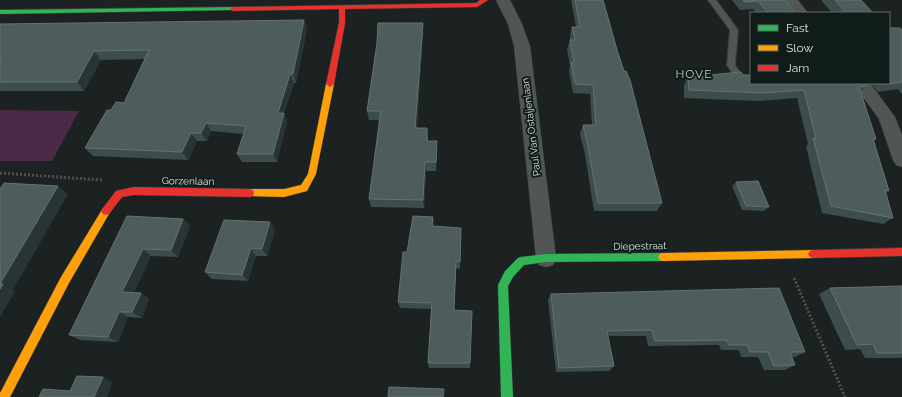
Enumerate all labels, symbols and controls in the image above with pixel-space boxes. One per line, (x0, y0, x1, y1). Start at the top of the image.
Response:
legend (750, 12, 890, 84)
text: Fast (786, 21, 809, 35)
text: Slow (786, 41, 813, 55)
text: Jam (786, 61, 809, 75)
district label: HOVE (675, 67, 713, 81)
street label: Paul Van Ostaijenlaan (519, 77, 542, 177)
street label: Gorzenlaan (162, 175, 215, 187)
street label: Diepestraat (613, 240, 667, 252)

